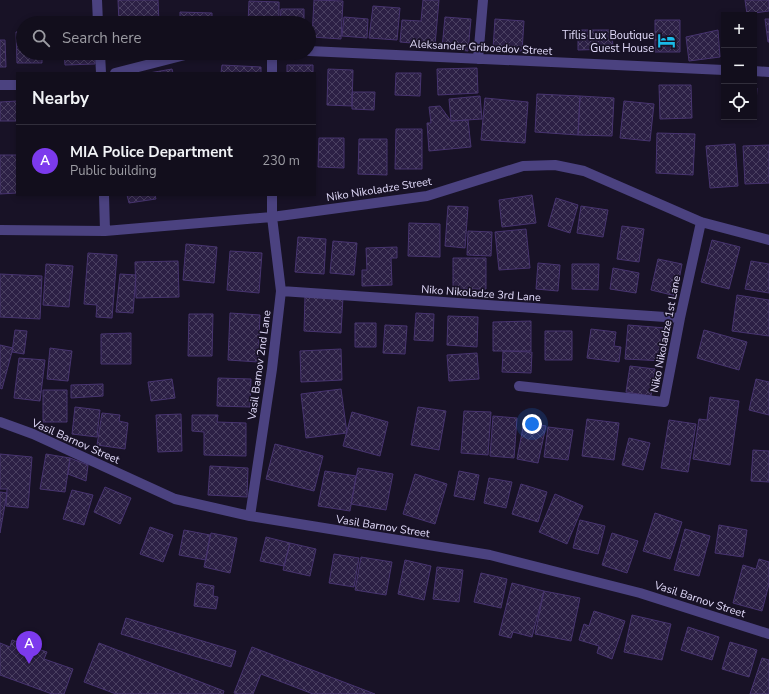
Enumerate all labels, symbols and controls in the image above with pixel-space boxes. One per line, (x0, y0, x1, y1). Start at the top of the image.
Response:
map controls (721, 12, 757, 120)
button: + (721, 12, 757, 48)
search box (16, 16, 316, 60)
icon: search (30, 27, 52, 49)
text: Search here (62, 28, 142, 48)
place label: Tiflis Lux Boutique Guest House (562, 28, 654, 56)
hotel icon: Tiflis Lux Boutique Guest House (657, 31, 677, 51)
street label: Aleksander Griboedov Street (409, 36, 553, 59)
button: − (721, 48, 757, 84)
button: locate (721, 84, 757, 120)
text: Nearby (32, 87, 89, 110)
text: MIA Police Department (70, 142, 233, 162)
text: A (40, 152, 50, 170)
text: 230 m (262, 152, 300, 170)
text: Public building (70, 162, 157, 180)
street label: Niko Nikoladze Street (325, 174, 433, 205)
street label: Niko Nikoladze 1st Lane (647, 274, 684, 394)
street label: Niko Nikoladze 3rd Lane (421, 282, 541, 305)
street label: Vasil Barnov 2nd Lane (244, 309, 275, 422)
your location (522, 414, 542, 434)
street label: Vasil Barnov Street (29, 415, 122, 468)
street label: Vasil Barnov Street (334, 512, 431, 541)
street label: Vasil Barnov Street (652, 577, 747, 621)
pin: A (16, 631, 42, 664)

